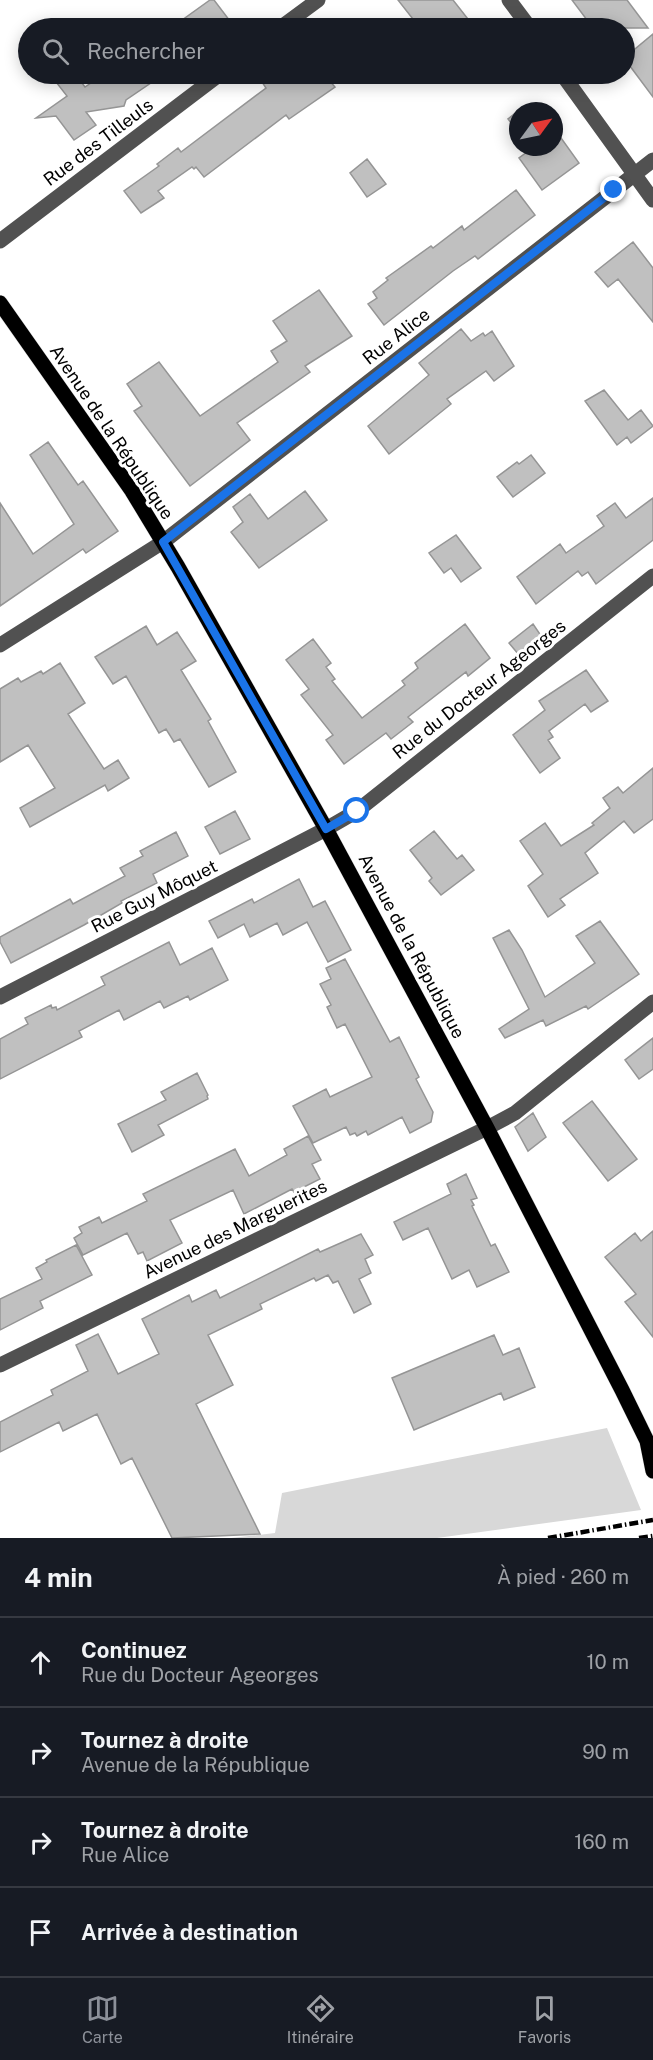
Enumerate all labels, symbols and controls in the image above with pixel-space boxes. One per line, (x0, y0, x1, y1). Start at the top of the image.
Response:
search box (18, 18, 635, 84)
icon: search (39, 35, 72, 68)
text: Rechercher (87, 38, 205, 64)
street label: Rue des Tilleuls (39, 94, 157, 190)
north arrow (509, 102, 563, 156)
route end (600, 176, 626, 202)
street label: Rue Alice (358, 303, 434, 369)
street label: Avenue de la République (46, 341, 178, 523)
street label: Rue du Docteur Ageorges (388, 615, 570, 763)
route start (343, 797, 369, 823)
street label: Avenue de la République (354, 850, 470, 1042)
street label: Rue Guy Môquet (88, 855, 220, 937)
street label: Avenue des Marguerites (140, 1175, 330, 1283)
text: 4 min (24, 1562, 93, 1593)
text: À pied · 260 m (497, 1565, 629, 1589)
text: Continuez (81, 1637, 187, 1663)
icon: ahead (24, 1646, 57, 1679)
text: 10 m (586, 1650, 629, 1674)
text: Rue du Docteur Ageorges (81, 1663, 319, 1687)
text: Tournez à droite (81, 1727, 249, 1753)
icon: right (24, 1736, 57, 1769)
text: 90 m (582, 1740, 629, 1764)
text: Avenue de la République (81, 1753, 310, 1777)
text: Tournez à droite (81, 1817, 249, 1843)
icon: right (24, 1826, 57, 1859)
text: 160 m (574, 1830, 629, 1854)
text: Rue Alice (81, 1843, 169, 1867)
icon: arrive (24, 1916, 57, 1949)
text: Arrivée à destination (81, 1919, 298, 1945)
tab: Carte (82, 1992, 123, 2047)
tab: Itinéraire (287, 1992, 354, 2047)
tab: Favoris (518, 1992, 571, 2047)

